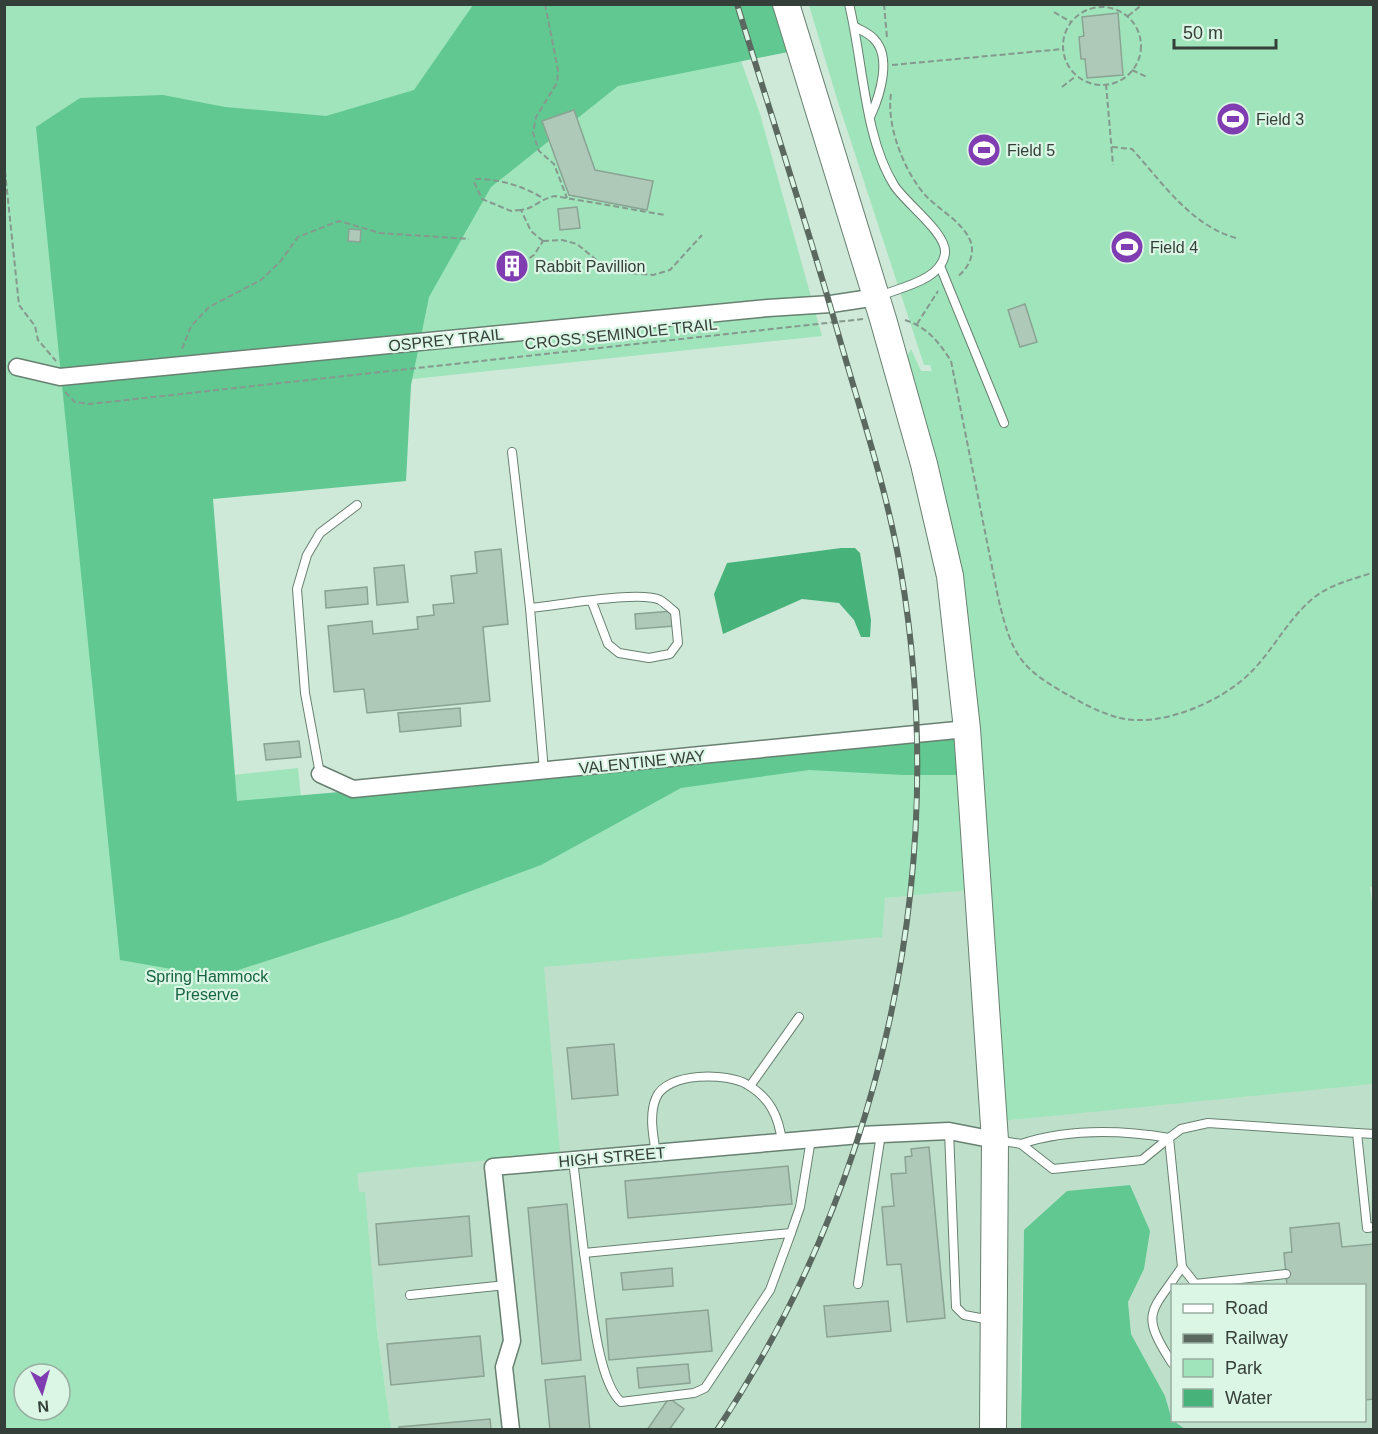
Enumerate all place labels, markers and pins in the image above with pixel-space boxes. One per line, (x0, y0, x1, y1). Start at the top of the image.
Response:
sports icon: Field 3 (1215, 101, 1251, 137)
place label: Field 3 (1256, 111, 1304, 128)
sports icon: Field 5 (966, 132, 1002, 168)
place label: Field 5 (1007, 142, 1055, 159)
sports icon: Field 4 (1109, 229, 1145, 265)
place label: Field 4 (1150, 239, 1198, 256)
building icon: Rabbit Pavillion (494, 248, 530, 284)
place label: Rabbit Pavillion (535, 258, 645, 275)

